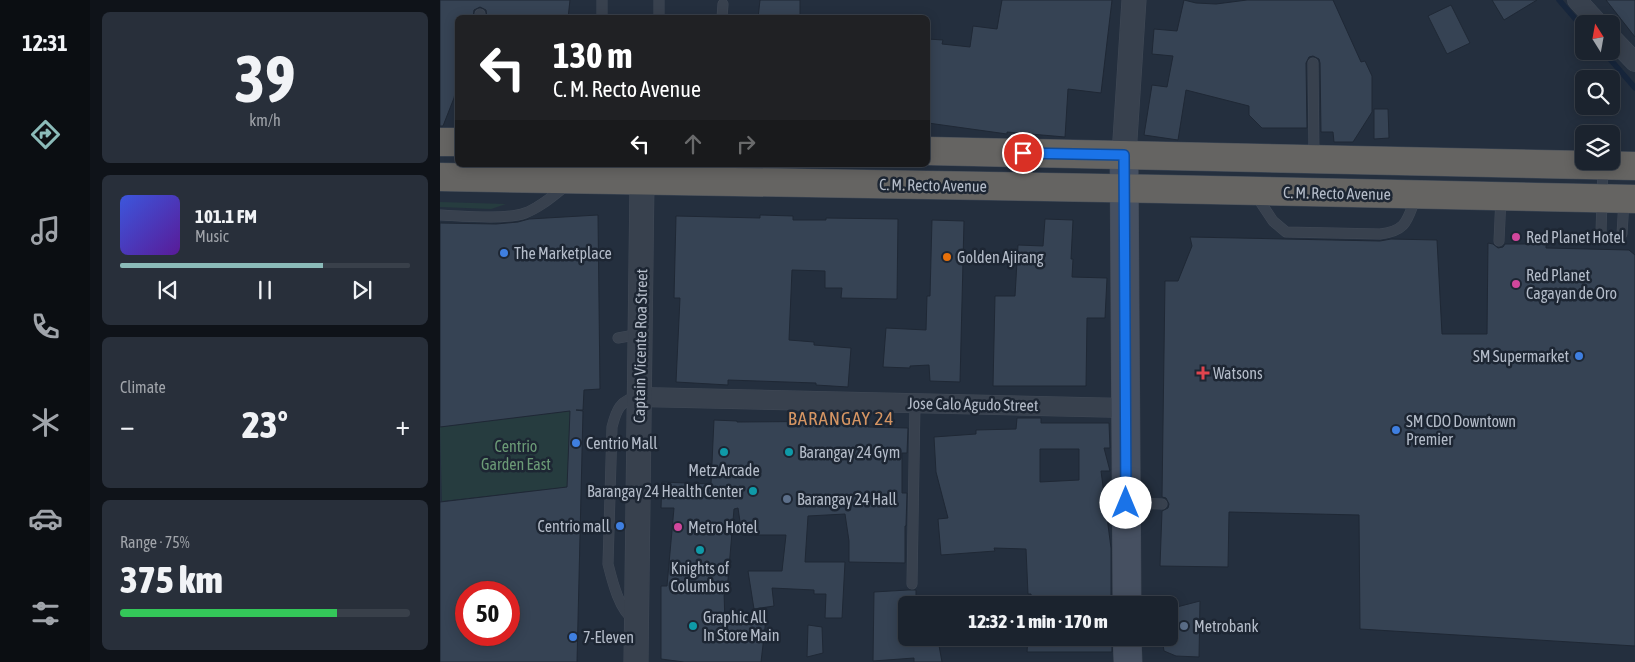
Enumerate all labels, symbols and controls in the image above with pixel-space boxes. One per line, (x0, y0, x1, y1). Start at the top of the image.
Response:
north arrow (1575, 15, 1620, 60)
map controls (1575, 15, 1620, 170)
text: 12:31 (22, 30, 68, 56)
icon: left (470, 35, 535, 100)
text: 130 m (553, 35, 632, 75)
text: 39 (234, 41, 296, 116)
button: search (1575, 70, 1620, 115)
text: C. M. Recto Avenue (553, 76, 701, 102)
text: km/h (249, 111, 281, 129)
icon: directions (28, 117, 63, 152)
button: layers (1575, 125, 1620, 170)
icon: left (626, 130, 654, 158)
icon: ahead (679, 130, 707, 158)
icon: right (732, 130, 760, 158)
pin (1002, 132, 1044, 174)
icon: arrive (1009, 139, 1037, 167)
street label: C. M. Recto Avenue (879, 175, 987, 195)
street label: C. M. Recto Avenue (1283, 183, 1391, 203)
text: 101.1 FM (195, 205, 257, 227)
icon: music (28, 213, 63, 248)
text: Music (195, 227, 229, 245)
place label: Red Planet Hotel (1526, 228, 1626, 246)
marker: Red Planet Hotel (1510, 231, 1522, 243)
place label: The Marketplace (514, 244, 612, 263)
marker: The Marketplace (498, 247, 510, 259)
place label: Golden Ajirang (957, 248, 1044, 267)
marker: Golden Ajirang (941, 251, 953, 263)
place label: Red Planet Cagayan de Oro (1526, 266, 1617, 303)
street label: Captain Vicente Roa Street (630, 268, 651, 423)
icon: previous (154, 276, 182, 304)
icon: pause (251, 276, 279, 304)
icon: next (348, 276, 376, 304)
marker: Red Planet Cagayan de Oro (1510, 278, 1522, 290)
icon: phone (28, 309, 63, 344)
place label: SM Supermarket (1473, 347, 1569, 366)
marker: SM Supermarket (1573, 350, 1585, 362)
place label: Watsons (1213, 364, 1263, 382)
marker: Watsons (1197, 367, 1209, 379)
text: Climate (120, 378, 166, 396)
street label: Jose Calo Agudo Street (907, 394, 1039, 415)
text: 23° (242, 403, 288, 446)
icon: climate (28, 405, 63, 440)
district label: BARANGAY 24 (788, 407, 894, 429)
text: − (120, 409, 135, 441)
text: + (395, 409, 410, 441)
place label: SM CDO Downtown Premier (1406, 412, 1516, 448)
marker: SM CDO Downtown Premier (1390, 424, 1402, 436)
place label: Centrio Mall (586, 434, 658, 452)
park label: Centrio Garden East (481, 437, 551, 473)
marker: Centrio Mall (570, 437, 582, 449)
place label: Barangay 24 Gym (799, 443, 900, 462)
marker: Metz Arcade (718, 446, 730, 458)
marker: Barangay 24 Gym (783, 446, 795, 458)
place label: Metz Arcade (688, 461, 760, 479)
position arrow (1099, 476, 1151, 528)
place label: Barangay 24 Health Center (587, 482, 743, 501)
marker: Barangay 24 Health Center (747, 485, 759, 497)
place label: Barangay 24 Hall (797, 490, 898, 509)
marker: Barangay 24 Hall (781, 493, 793, 505)
icon: car (28, 501, 63, 536)
place label: Centrio mall (538, 517, 611, 535)
place label: Metro Hotel (688, 518, 759, 536)
marker: Centrio mall (614, 520, 626, 532)
marker: Metro Hotel (672, 521, 684, 533)
text: Range · 75% (120, 533, 190, 551)
marker: Knights of Columbus (694, 544, 706, 556)
text: 375 km (120, 558, 223, 601)
place label: Knights of Columbus (670, 559, 730, 595)
speed limit sign: 50 (455, 581, 520, 646)
icon: filters (28, 596, 63, 631)
place label: Graphic All In Store Main (703, 608, 780, 644)
text: 12:32 · 1 min · 170 m (968, 610, 1108, 632)
place label: Metrobank (1194, 617, 1259, 635)
marker: Graphic All In Store Main (687, 620, 699, 632)
marker: Metrobank (1178, 620, 1190, 632)
place label: 7-Eleven (583, 628, 634, 646)
marker: 7-Eleven (567, 631, 579, 643)

